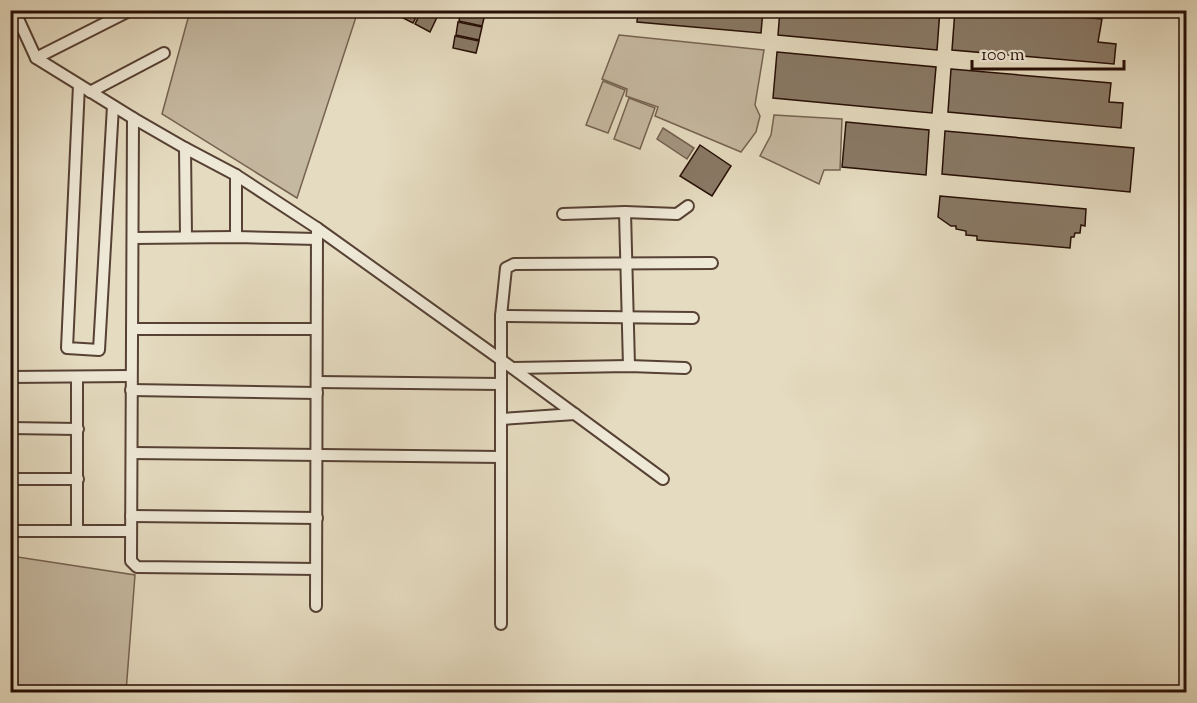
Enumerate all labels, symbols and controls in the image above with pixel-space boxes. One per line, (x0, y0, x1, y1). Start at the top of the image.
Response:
scale bar (972, 33, 1124, 71)
text: 100 m (981, 43, 1025, 69)

